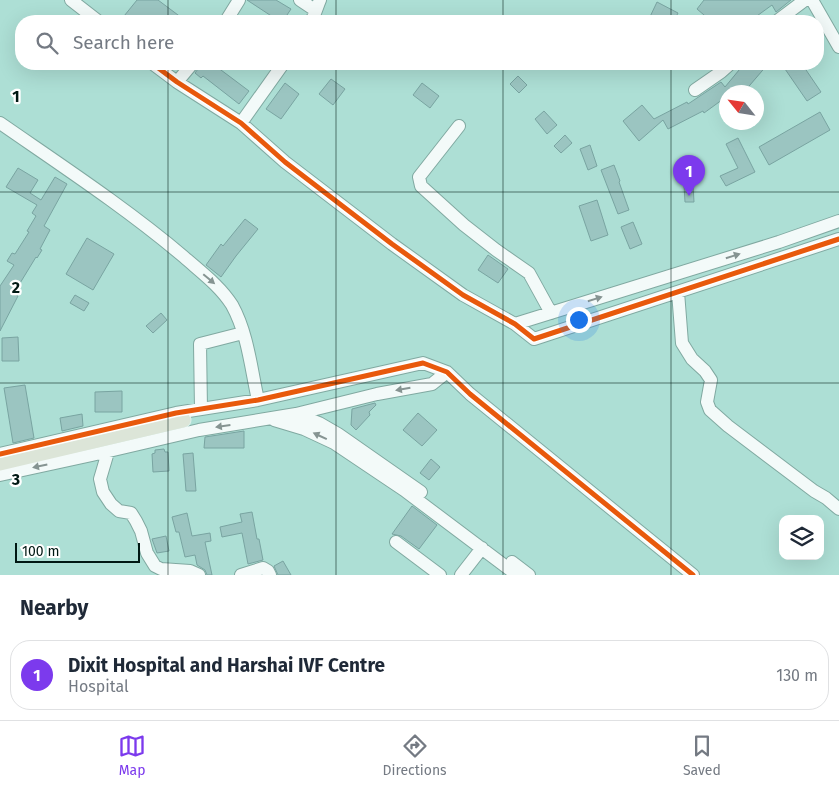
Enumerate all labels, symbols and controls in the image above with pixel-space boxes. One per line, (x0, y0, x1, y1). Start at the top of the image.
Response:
search box (15, 15, 824, 70)
icon: search (33, 29, 61, 57)
text: Search here (73, 31, 174, 54)
north arrow (719, 85, 764, 130)
text: 1 (12, 87, 20, 106)
pin: 1 (673, 155, 705, 196)
one-way arrow (726, 252, 741, 259)
one-way arrow (203, 273, 215, 284)
text: 2 (12, 278, 20, 297)
one-way arrow (587, 295, 602, 303)
your location (566, 307, 592, 333)
one-way arrow (395, 385, 410, 393)
one-way arrow (215, 423, 231, 431)
one-way arrow (313, 432, 327, 440)
one-way arrow (31, 463, 47, 471)
text: 3 (11, 470, 20, 489)
map controls (779, 515, 824, 560)
button: layers (779, 515, 824, 560)
scale bar (15, 540, 140, 563)
text: 100 m (22, 543, 59, 560)
text: Nearby (20, 595, 88, 621)
text: Dixit Hospital and Harshai IVF Centre (68, 654, 385, 677)
text: 1 (33, 666, 41, 685)
text: 130 m (776, 666, 818, 685)
text: Hospital (68, 677, 129, 696)
tab: Map (118, 732, 146, 779)
tab: Directions (382, 732, 447, 779)
tab: Saved (683, 732, 721, 779)

